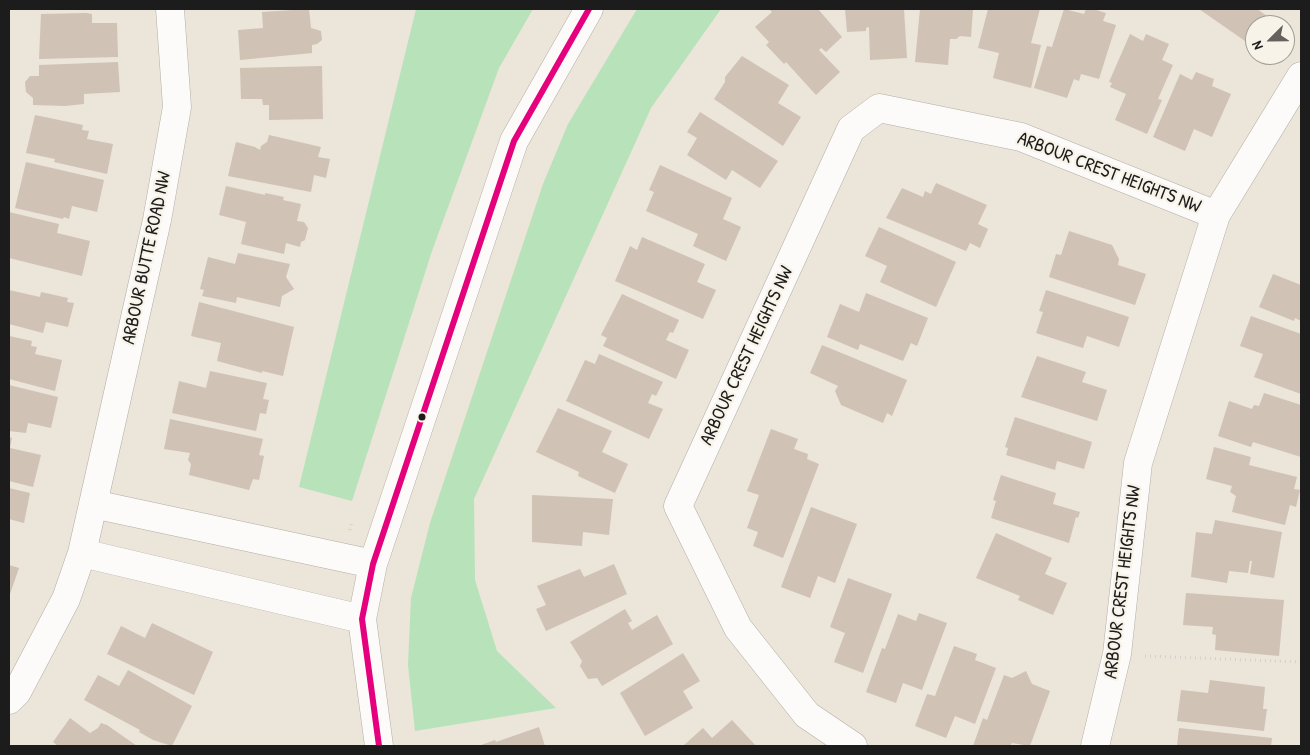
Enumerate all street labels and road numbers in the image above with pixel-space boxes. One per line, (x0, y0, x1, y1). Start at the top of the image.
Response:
street label: ARBOUR CREST HEIGHTS NW (1014, 128, 1204, 218)
street label: ARBOUR BUTTE ROAD NW (118, 170, 176, 346)
street label: ARBOUR CREST HEIGHTS NW (696, 263, 798, 449)
street label: ARBOUR CREST HEIGHTS NW (1100, 484, 1146, 680)

